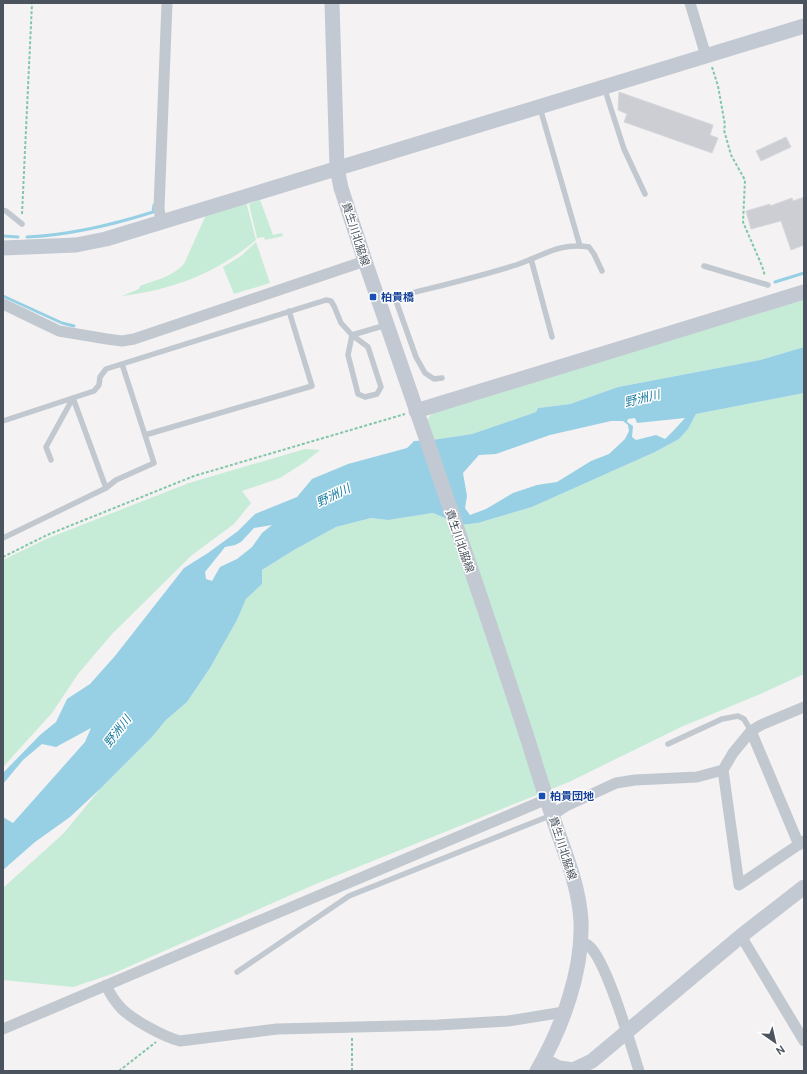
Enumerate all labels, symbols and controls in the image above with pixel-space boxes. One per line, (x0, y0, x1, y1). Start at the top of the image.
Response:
street label: 貴生川北脇線 (339, 200, 373, 268)
place label: 柏貴橋 (381, 290, 414, 304)
marker: 柏貴橋 (368, 292, 378, 302)
water label: 野洲川 (623, 386, 663, 410)
water label: 野洲川 (314, 479, 354, 510)
street label: 貴生川北脇線 (443, 508, 477, 574)
water label: 野洲川 (100, 711, 135, 750)
place label: 柏貴団地 (550, 789, 594, 803)
marker: 柏貴団地 (537, 791, 547, 801)
street label: 貴生川北脇線 (546, 814, 580, 882)
north arrow (755, 1022, 795, 1062)
text: N (773, 1042, 788, 1058)

